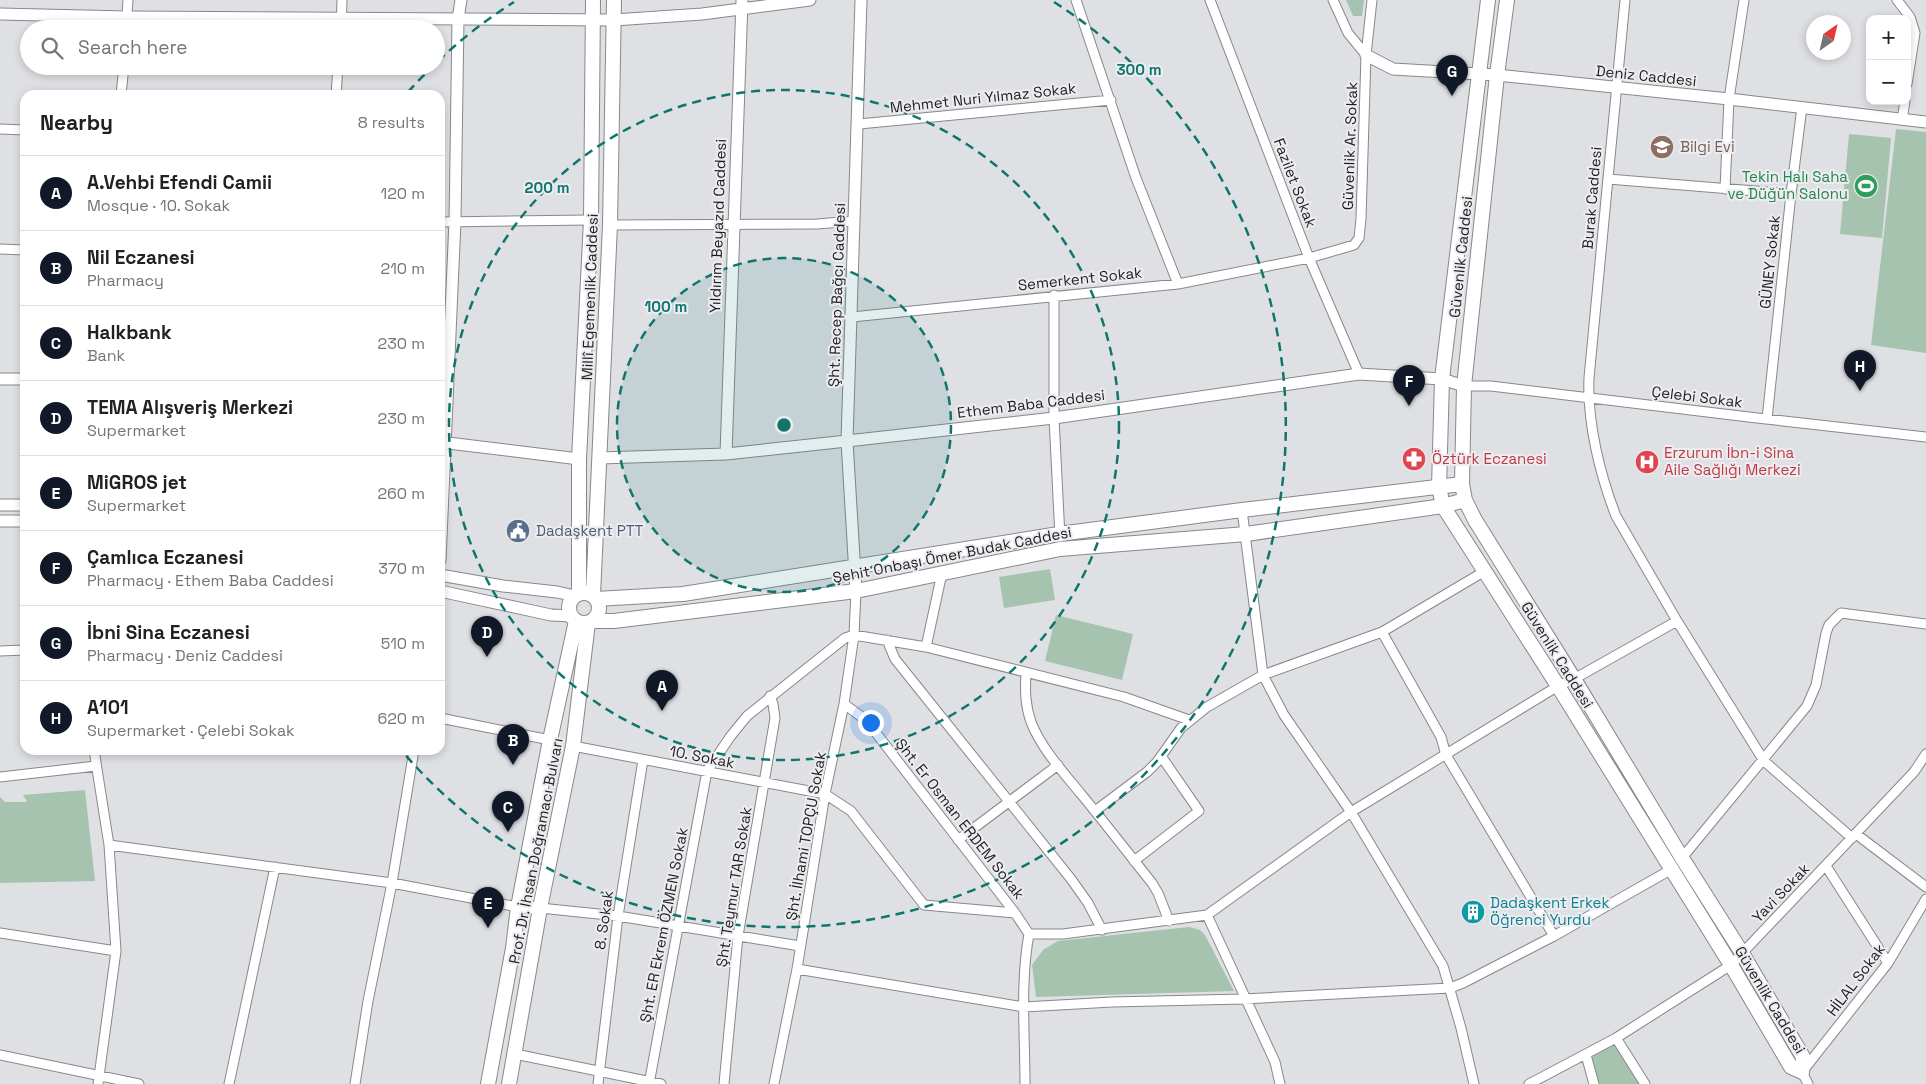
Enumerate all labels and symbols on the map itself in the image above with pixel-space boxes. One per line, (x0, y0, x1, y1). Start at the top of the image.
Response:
north arrow (1806, 15, 1851, 60)
pin: G (1436, 55, 1468, 96)
text: 300 m (1116, 60, 1162, 79)
street label: Deniz Caddesi (1595, 61, 1697, 90)
street label: Mehmet Nuri Yılmaz Sokak (889, 78, 1077, 117)
street label: Güvenlik Ar. Sokak (1338, 82, 1361, 210)
school or university icon: Bilgi Evi (1649, 134, 1675, 160)
street label: Fazilet Sokak (1270, 135, 1321, 230)
place label: Bilgi Evi (1680, 137, 1735, 156)
street label: Yıldırım Beyazıd Caddesi (705, 139, 730, 313)
street label: Burak Caddesi (1578, 146, 1605, 250)
place label: Tekin Halı Saha ve Düğün Salonu (1727, 167, 1848, 203)
sports icon: Tekin Halı Saha ve Düğün Salonu (1853, 173, 1879, 199)
text: 200 m (525, 178, 569, 197)
street label: Güvenlik Caddesi (1445, 195, 1476, 319)
street label: Şht. Recep Bağcı Caddesi (824, 203, 849, 387)
street label: Millî Egemenlik Caddesi (577, 213, 602, 381)
street label: GÜNEY Sokak (1755, 214, 1784, 310)
street label: Semerkent Sokak (1017, 263, 1143, 294)
text: 100 m (645, 297, 687, 316)
pin: H (1844, 350, 1876, 391)
pin: F (1393, 365, 1425, 406)
street label: Çelebi Sokak (1651, 382, 1744, 411)
street label: Ethem Baba Caddesi (956, 385, 1106, 422)
centre of rings (775, 416, 793, 434)
place label: Erzurum İbn-i Sina Aile Sağlığı Merkezi (1664, 443, 1801, 479)
pharmacy icon: Öztürk Eczanesi (1401, 446, 1427, 472)
place label: Öztürk Eczanesi (1432, 449, 1547, 468)
hospital icon: Erzurum İbn-i Sina Aile Sağlığı Merkezi (1634, 449, 1660, 475)
public building icon: Dadaşkent PTT (505, 518, 531, 544)
place label: Dadaşkent PTT (536, 521, 644, 540)
street label: Şehit Onbaşı Ömer Budak Caddesi (831, 522, 1073, 587)
street label: Güvenlik Caddesi (1517, 598, 1598, 712)
pin: D (471, 616, 503, 657)
pin: A (646, 670, 678, 711)
your location (858, 710, 884, 736)
pin: B (497, 724, 529, 765)
street label: Şht. Er Osman ERDEM Sokak (892, 734, 1029, 903)
street label: Prof. Dr. İhsan Doğramacı Bulvarı (505, 736, 567, 966)
street label: 10. Sokak (668, 741, 736, 772)
street label: Şht. İlhami TOPÇU Sokak (781, 750, 830, 922)
pin: C (492, 791, 524, 832)
street label: Şht. Teymur TAR Sokak (711, 806, 756, 968)
street label: Şht. ER Ekrem ÖZMEN Sokak (635, 826, 692, 1024)
street label: Yavi Sokak (1748, 859, 1813, 926)
pin: E (472, 887, 504, 928)
street label: 8. Sokak (590, 889, 617, 951)
place label: Dadaşkent Erkek Öğrenci Yurdu (1490, 893, 1610, 929)
building icon: Dadaşkent Erkek Öğrenci Yurdu (1460, 899, 1486, 925)
street label: HİLAL Sokak (1822, 940, 1889, 1020)
street label: Güvenlik Caddesi (1731, 943, 1810, 1057)

